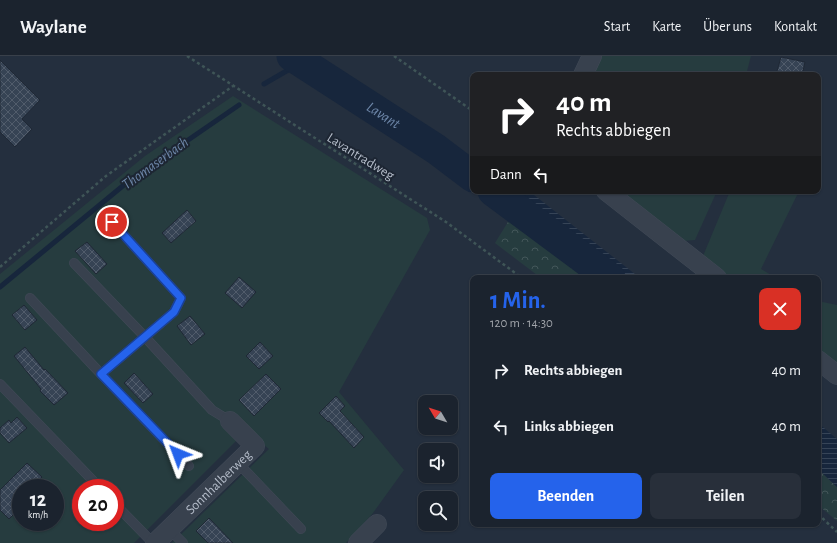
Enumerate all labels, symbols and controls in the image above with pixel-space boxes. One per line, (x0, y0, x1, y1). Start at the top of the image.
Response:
text: Waylane (20, 18, 87, 37)
text: Start (604, 20, 630, 34)
text: Karte (652, 20, 681, 34)
text: Über uns (703, 20, 752, 34)
text: Kontakt (774, 20, 817, 34)
icon: right (490, 88, 542, 140)
text: 40 m (556, 89, 612, 117)
water label: Lavant (364, 99, 403, 132)
text: Rechts abbiegen (556, 122, 671, 140)
street label: Lavantradweg (324, 131, 397, 183)
water label: Thomaserbach (119, 134, 191, 192)
icon: left (530, 164, 552, 186)
text: Dann (490, 167, 522, 182)
pin (95, 205, 129, 239)
icon: arrive (101, 211, 123, 233)
button: close (759, 288, 801, 330)
text: 1 Min. (490, 289, 546, 313)
text: 120 m · 14:30 (490, 317, 553, 330)
icon: right (490, 360, 512, 382)
text: Rechts abbiegen (524, 363, 622, 378)
text: 40 m (771, 363, 801, 378)
north arrow (418, 395, 458, 435)
map controls (418, 395, 458, 531)
icon: left (490, 416, 512, 438)
text: Links abbiegen (524, 419, 614, 434)
text: 40 m (771, 419, 801, 434)
position arrow (157, 433, 199, 475)
button: sound (418, 443, 458, 483)
street label: Sonnhalberweg (183, 448, 255, 517)
button: Beenden (490, 473, 642, 519)
button: Teilen (650, 473, 801, 519)
speed limit sign: 20 (72, 479, 124, 531)
text: 12 (30, 490, 46, 510)
button: search (418, 491, 458, 531)
text: km/h (28, 510, 48, 520)

